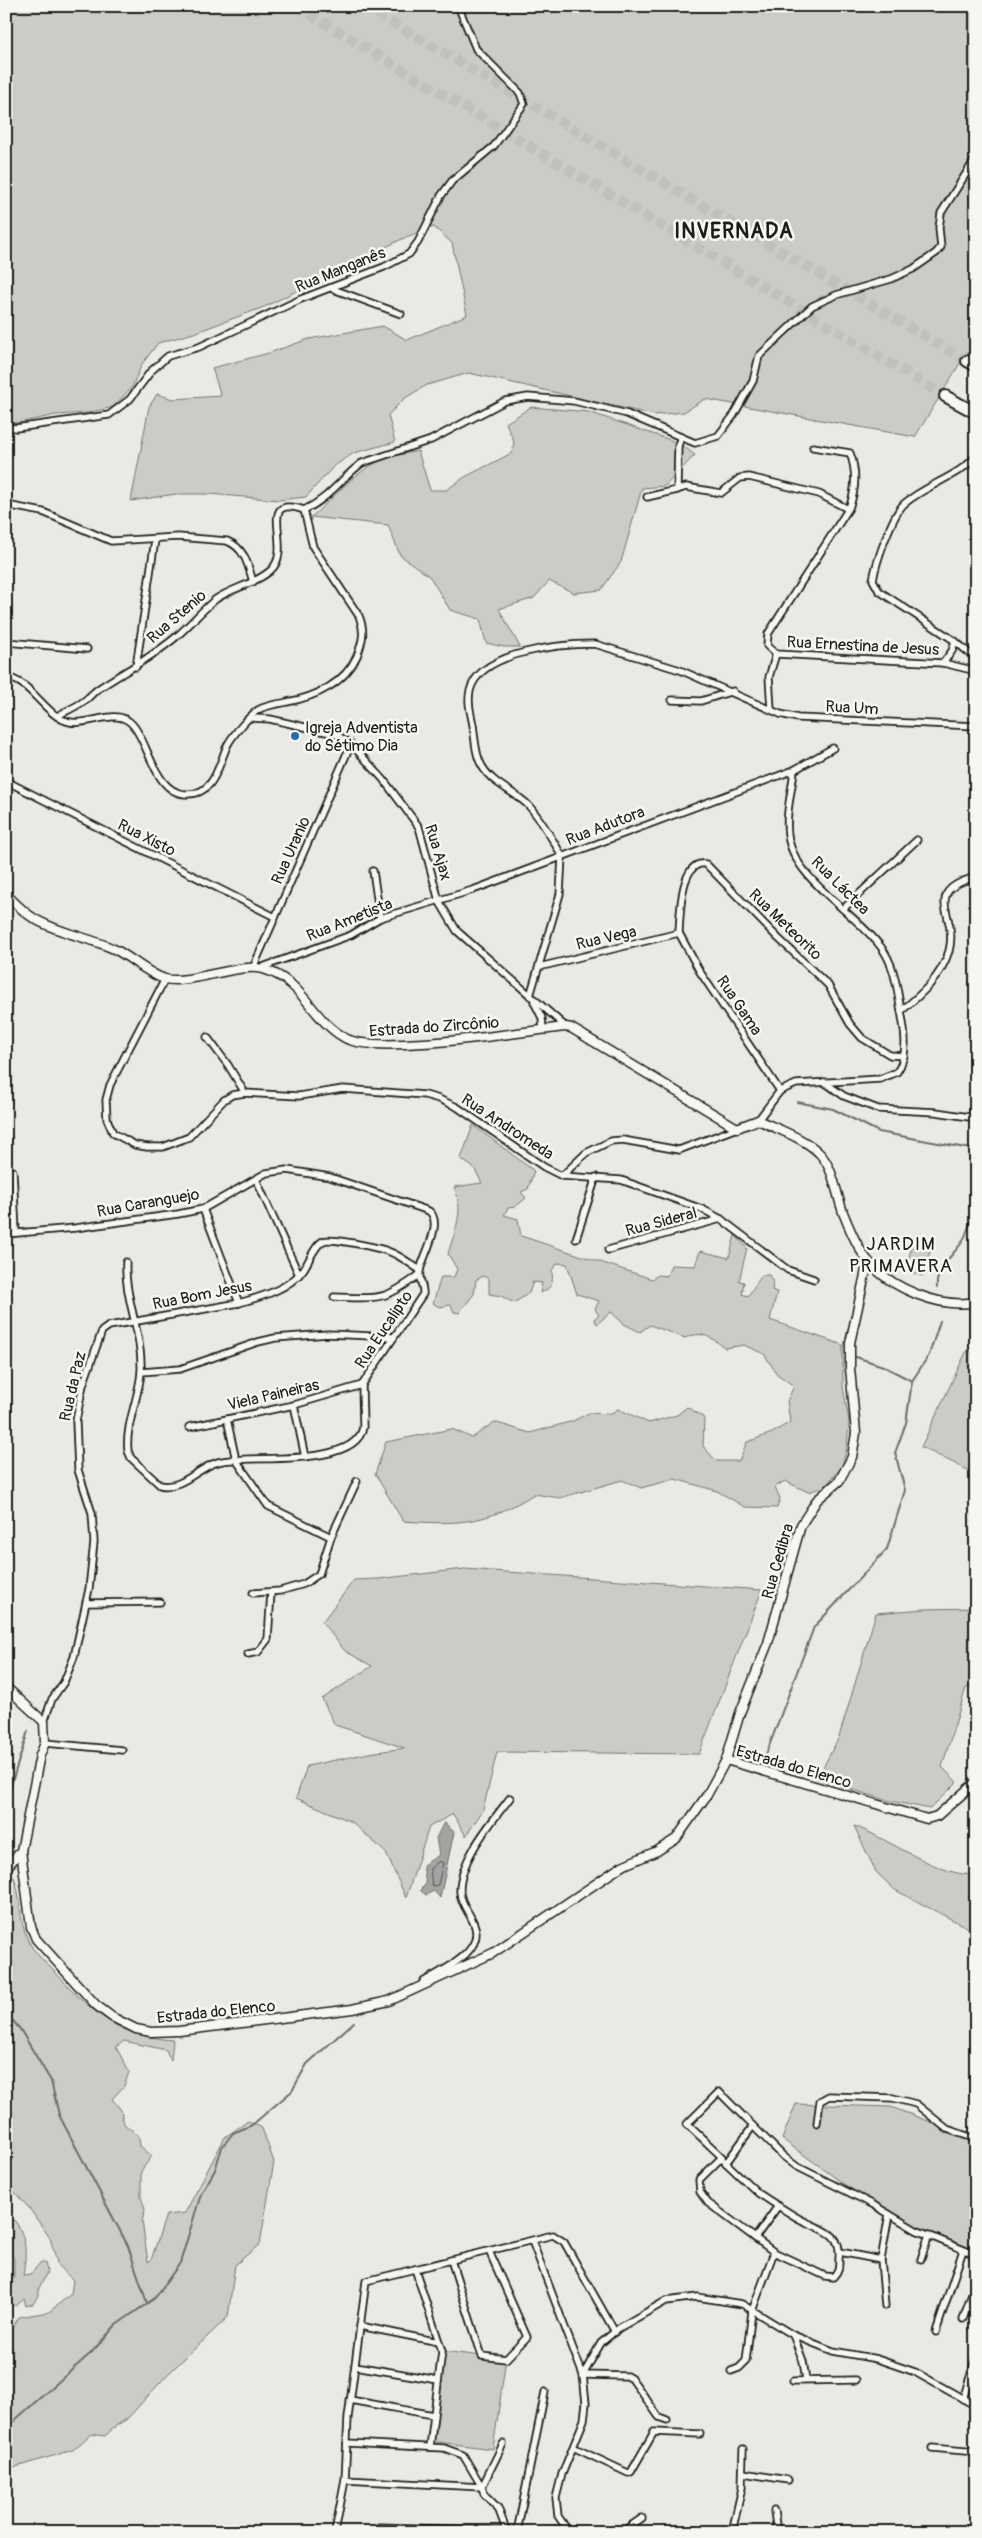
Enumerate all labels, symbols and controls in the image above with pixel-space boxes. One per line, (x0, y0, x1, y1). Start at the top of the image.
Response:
district label: INVERNADA (674, 218, 794, 245)
street label: Rua Manganês (292, 243, 388, 297)
street label: Rua Stenio (143, 585, 211, 648)
street label: Rua Ernestina de Jesus (786, 632, 940, 660)
street label: Rua Um (825, 697, 879, 719)
place label: Igreja Adventista do Sétimo Dia (305, 718, 418, 756)
marker: Igreja Adventista do Sétimo Dia (289, 730, 301, 742)
street label: Rua Adutora (563, 802, 648, 850)
street label: Rua Uranio (267, 813, 315, 887)
street label: Rua Xisto (114, 815, 179, 861)
street label: Rua Ajax (420, 822, 456, 883)
street label: Rua Láctea (807, 852, 874, 919)
street label: Rua Meteorito (744, 885, 826, 965)
street label: Rua Ametista (304, 894, 395, 946)
street label: Rua Vega (574, 921, 638, 955)
street label: Rua Gama (712, 972, 766, 1039)
street label: Estrada do Zircônio (368, 1012, 500, 1042)
street label: Rua Andromeda (457, 1089, 558, 1164)
street label: Rua Caranguejo (95, 1184, 201, 1222)
street label: Rua Sideral (623, 1203, 699, 1241)
district label: JARDIM PRIMAVERA (849, 1232, 953, 1278)
street label: Rua Bom Jesus (151, 1276, 254, 1314)
street label: Rua Eucalipto (351, 1287, 417, 1372)
street label: Rua da Paz (55, 1349, 91, 1423)
street label: Viela Paineiras (225, 1375, 321, 1415)
street label: Rua Cedibra (758, 1521, 798, 1601)
street label: Estrada do Elenco (734, 1741, 854, 1793)
street label: Estrada do Elenco (156, 1996, 277, 2028)

